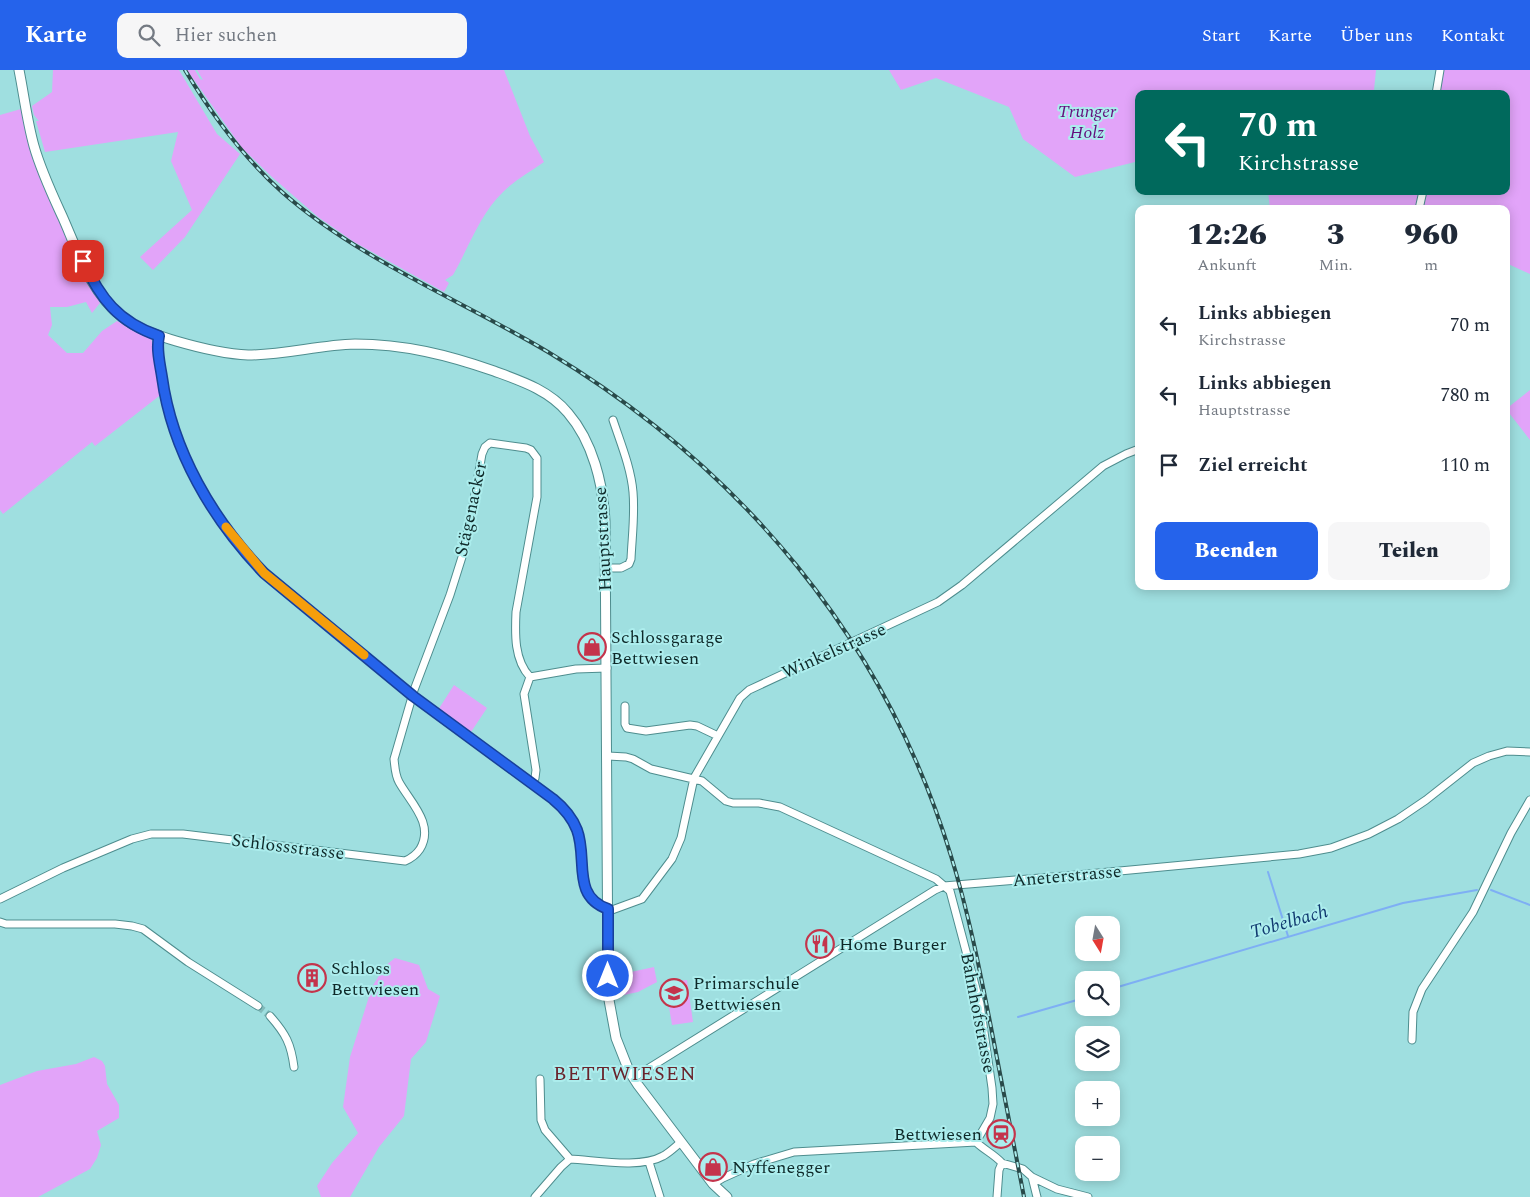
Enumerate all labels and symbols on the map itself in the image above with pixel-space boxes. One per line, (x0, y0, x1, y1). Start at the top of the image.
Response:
park label: Trunger Holz (1058, 98, 1117, 146)
pin (62, 240, 104, 282)
street label: Stägenacker (448, 459, 494, 559)
street label: Hauptstrasse (587, 486, 619, 592)
street label: Winkelstrasse (778, 616, 890, 686)
place label: Schlossgarage Bettwiesen (611, 624, 723, 672)
shop icon: Schlossgarage Bettwiesen (577, 632, 607, 662)
street label: Schlossstrasse (230, 827, 346, 867)
street label: Aneterstrasse (1011, 858, 1123, 894)
water label: Tobelbach (1247, 897, 1332, 947)
north arrow (1075, 916, 1120, 961)
restaurant icon: Home Burger (805, 929, 835, 959)
place label: Home Burger (839, 931, 947, 958)
position arrow (581, 949, 633, 1001)
street label: Bahnhofstrasse (953, 950, 1003, 1076)
place label: Schloss Bettwiesen (331, 955, 419, 1003)
building icon: Schloss Bettwiesen (297, 963, 327, 993)
place label: Primarschule Bettwiesen (693, 970, 799, 1018)
school or university icon: Primarschule Bettwiesen (659, 978, 689, 1008)
district label: BETTWIESEN (553, 1059, 697, 1089)
station icon: Bettwiesen (986, 1119, 1016, 1149)
place label: Bettwiesen (894, 1121, 982, 1148)
shop icon: Nyffenegger (698, 1152, 728, 1182)
place label: Nyffenegger (732, 1154, 830, 1181)

